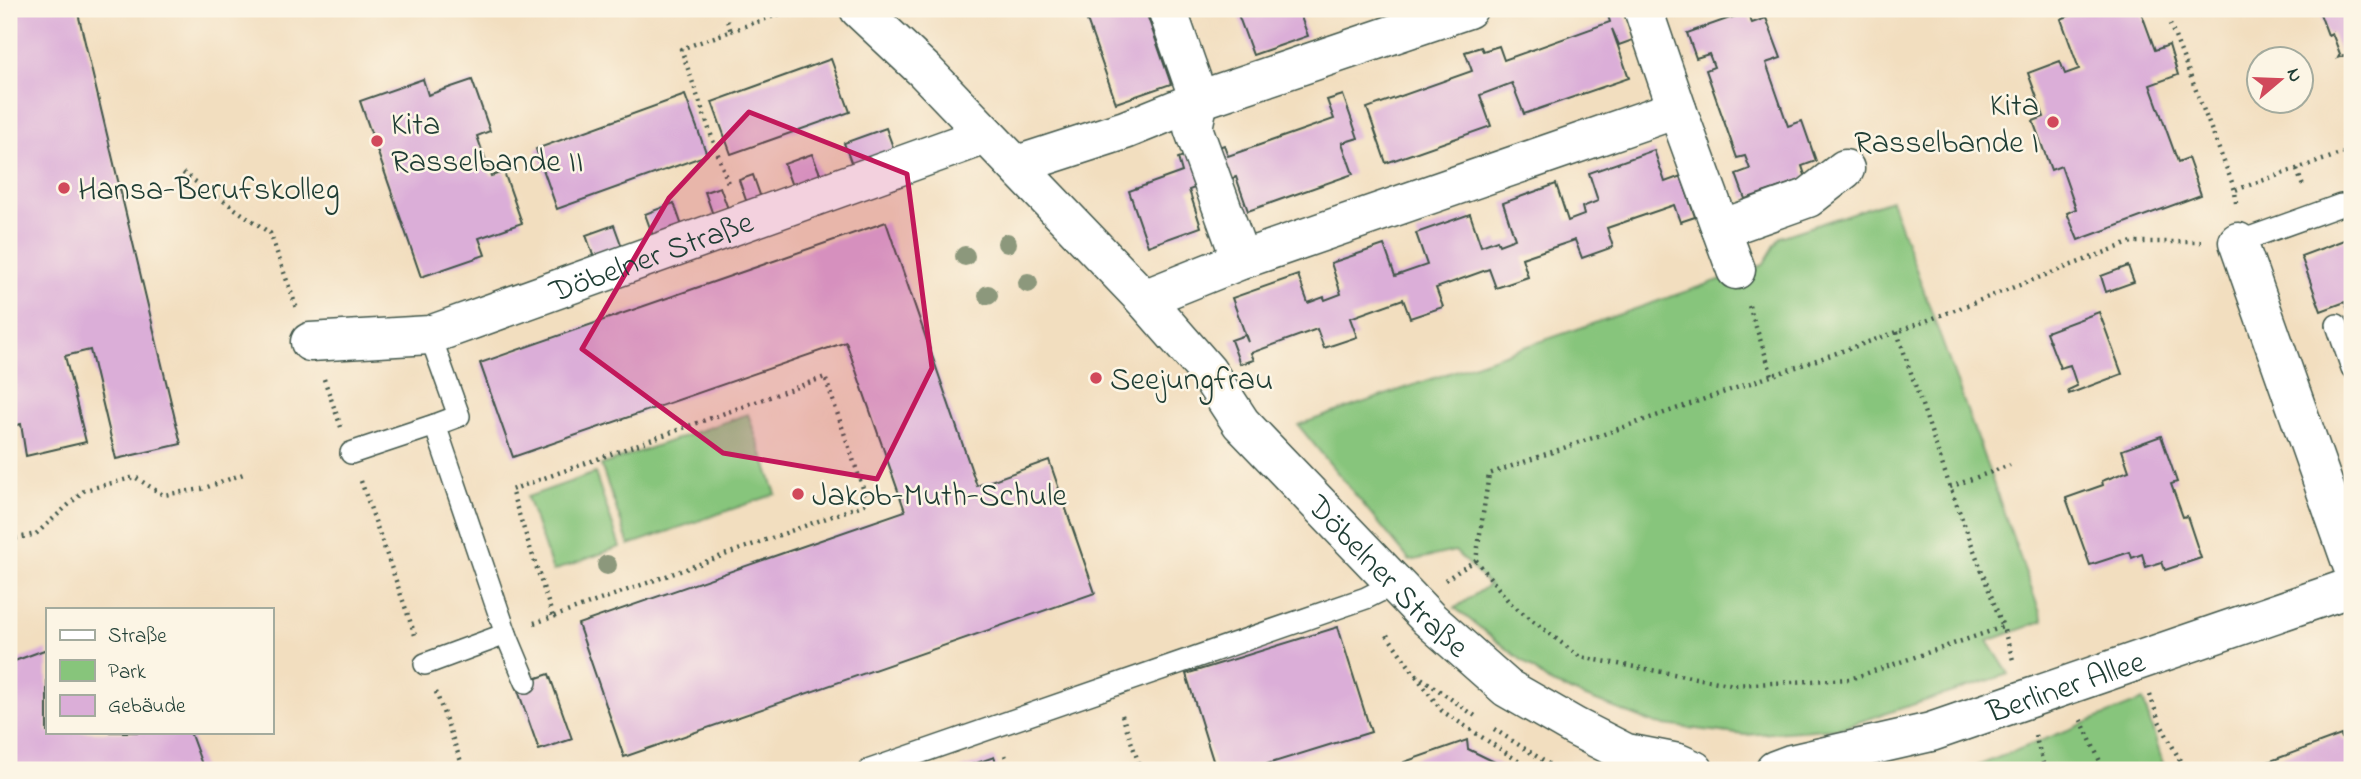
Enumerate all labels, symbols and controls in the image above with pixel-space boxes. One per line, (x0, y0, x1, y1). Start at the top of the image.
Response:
north arrow (2246, 46, 2316, 116)
text: N (2279, 65, 2309, 86)
place label: Kita Rasselbande I (1854, 84, 2039, 168)
place label: Kita Rasselbande II (391, 103, 584, 187)
marker: Kita Rasselbande I (2045, 114, 2061, 130)
marker: Kita Rasselbande II (369, 133, 385, 149)
place label: Hansa-Berufskolleg (78, 168, 340, 215)
marker: Hansa-Berufskolleg (56, 180, 72, 196)
street label: Döbelner Straße (543, 200, 761, 317)
place label: Seejungfrau (1110, 358, 1273, 405)
marker: Seejungfrau (1088, 370, 1104, 386)
place label: Jakob-Muth-Schule (812, 474, 1068, 521)
street label: Döbelner Straße (1294, 485, 1478, 671)
marker: Jakob-Muth-Schule (790, 486, 806, 502)
legend (46, 608, 273, 734)
text: Straße (108, 622, 167, 652)
street label: Berliner Allee (1980, 640, 2153, 738)
text: Park (108, 658, 147, 688)
text: Gebäude (108, 692, 186, 722)

